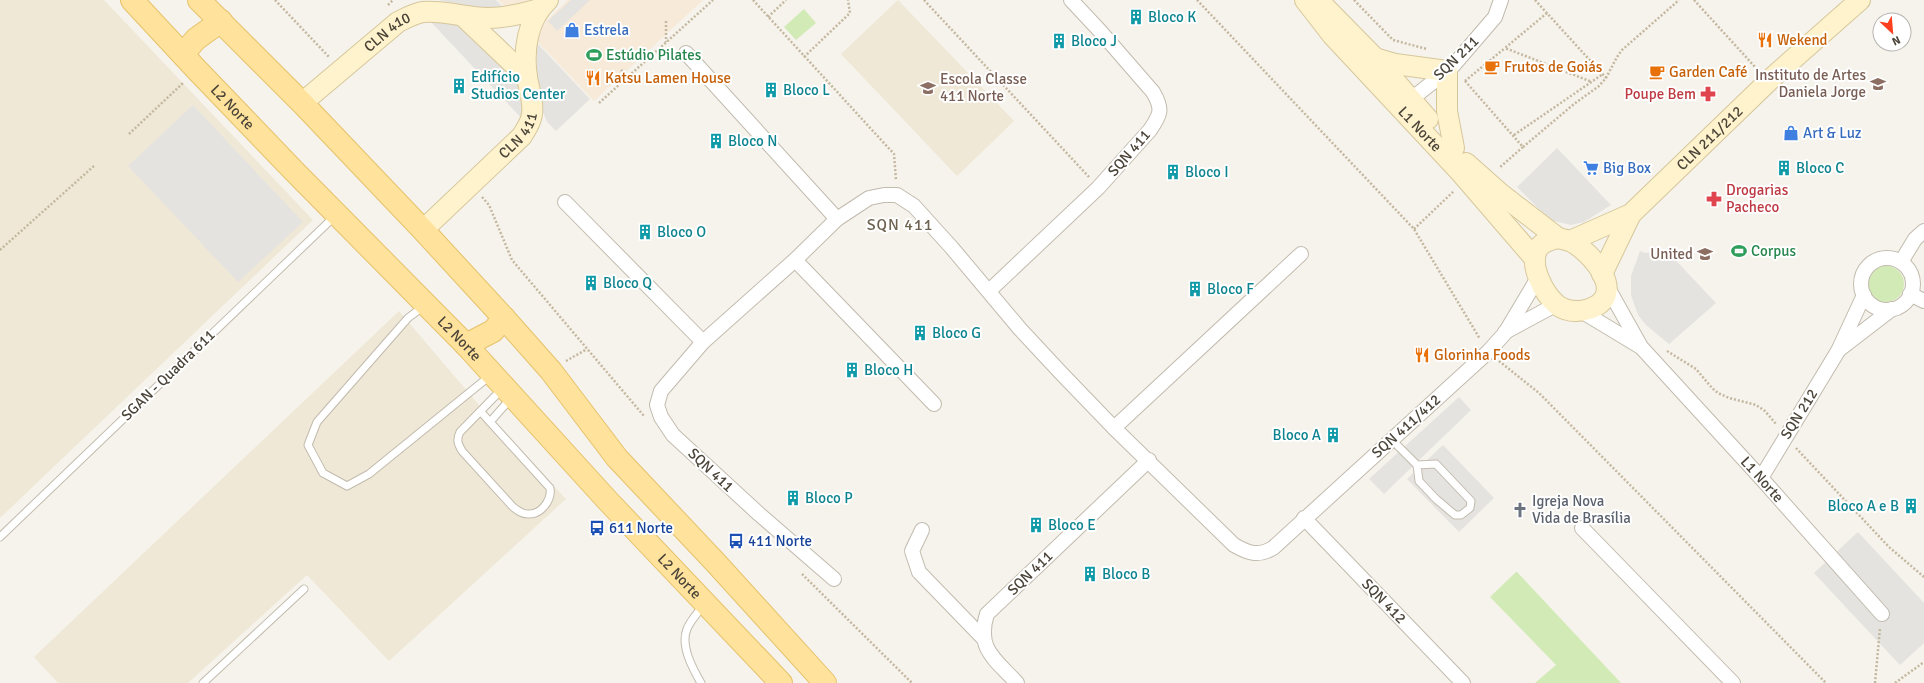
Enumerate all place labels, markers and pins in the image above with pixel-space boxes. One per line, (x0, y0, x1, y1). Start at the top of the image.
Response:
building icon: Bloco K (1127, 8, 1145, 26)
place label: Bloco K (1148, 8, 1196, 26)
shop icon: Estrela (563, 21, 581, 39)
place label: Estrela (584, 21, 629, 39)
restaurant icon: Wekend (1756, 31, 1774, 49)
place label: Wekend (1777, 31, 1828, 49)
building icon: Bloco J (1050, 32, 1068, 50)
place label: Bloco J (1071, 32, 1117, 50)
sports icon: Estúdio Pilates (585, 46, 603, 64)
place label: Estúdio Pilates (606, 46, 702, 64)
cafe icon: Frutos de Goiás (1483, 58, 1501, 76)
place label: Frutos de Goiás (1504, 58, 1603, 76)
cafe icon: Garden Café (1648, 63, 1666, 81)
place label: Garden Café (1669, 63, 1748, 81)
place label: Instituto de Artes Daniela Jorge (1755, 66, 1866, 101)
place label: Edifício Studios Center (471, 68, 566, 103)
restaurant icon: Katsu Lamen House (584, 69, 602, 87)
place label: Katsu Lamen House (605, 69, 731, 87)
place label: Escola Classe 411 Norte (940, 70, 1027, 105)
school or university icon: Instituto de Artes Daniela Jorge (1869, 75, 1887, 93)
building icon: Edifício Studios Center (450, 77, 468, 95)
school or university icon: Escola Classe 411 Norte (919, 79, 937, 97)
building icon: Bloco L (762, 81, 780, 99)
place label: Bloco L (783, 81, 830, 99)
place label: Poupe Bem (1625, 85, 1696, 103)
pharmacy icon: Poupe Bem (1699, 85, 1717, 103)
shop icon: Art & Luz (1782, 124, 1800, 142)
place label: Art & Luz (1803, 124, 1862, 142)
building icon: Bloco N (707, 132, 725, 150)
place label: Bloco N (728, 132, 777, 150)
supermarket icon: Big Box (1582, 159, 1600, 177)
place label: Big Box (1603, 159, 1651, 177)
building icon: Bloco C (1775, 159, 1793, 177)
place label: Bloco C (1796, 159, 1844, 177)
building icon: Bloco I (1164, 163, 1182, 181)
place label: Bloco I (1185, 163, 1229, 181)
place label: Drogarias Pacheco (1726, 181, 1789, 216)
pharmacy icon: Drogarias Pacheco (1705, 190, 1723, 208)
building icon: Bloco O (636, 223, 654, 241)
place label: Bloco O (657, 223, 706, 241)
sports icon: Corpus (1730, 242, 1748, 260)
place label: Corpus (1751, 242, 1796, 260)
place label: United (1650, 245, 1693, 263)
school or university icon: United (1696, 245, 1714, 263)
building icon: Bloco Q (582, 274, 600, 292)
place label: Bloco Q (603, 274, 652, 292)
building icon: Bloco F (1186, 280, 1204, 298)
place label: Bloco F (1207, 280, 1254, 298)
building icon: Bloco G (911, 324, 929, 342)
place label: Bloco G (932, 324, 981, 342)
restaurant icon: Glorinha Foods (1413, 346, 1431, 364)
place label: Glorinha Foods (1434, 346, 1531, 364)
building icon: Bloco H (843, 361, 861, 379)
place label: Bloco H (864, 361, 913, 379)
place label: Bloco A (1273, 426, 1321, 444)
building icon: Bloco A (1324, 426, 1342, 444)
building icon: Bloco P (784, 489, 802, 507)
place label: Bloco P (805, 489, 853, 507)
place label: Igreja Nova Vida de Brasília (1532, 492, 1631, 527)
place label: Bloco A e B (1827, 497, 1899, 515)
building icon: Bloco A e B (1902, 497, 1920, 515)
church icon: Igreja Nova Vida de Brasília (1511, 501, 1529, 519)
building icon: Bloco E (1027, 516, 1045, 534)
place label: Bloco E (1048, 516, 1096, 534)
bus stop icon: 611 Norte (588, 519, 606, 537)
place label: 611 Norte (609, 519, 673, 537)
bus stop icon: 411 Norte (727, 532, 745, 550)
place label: 411 Norte (748, 532, 812, 550)
building icon: Bloco B (1081, 565, 1099, 583)
place label: Bloco B (1102, 565, 1150, 583)

